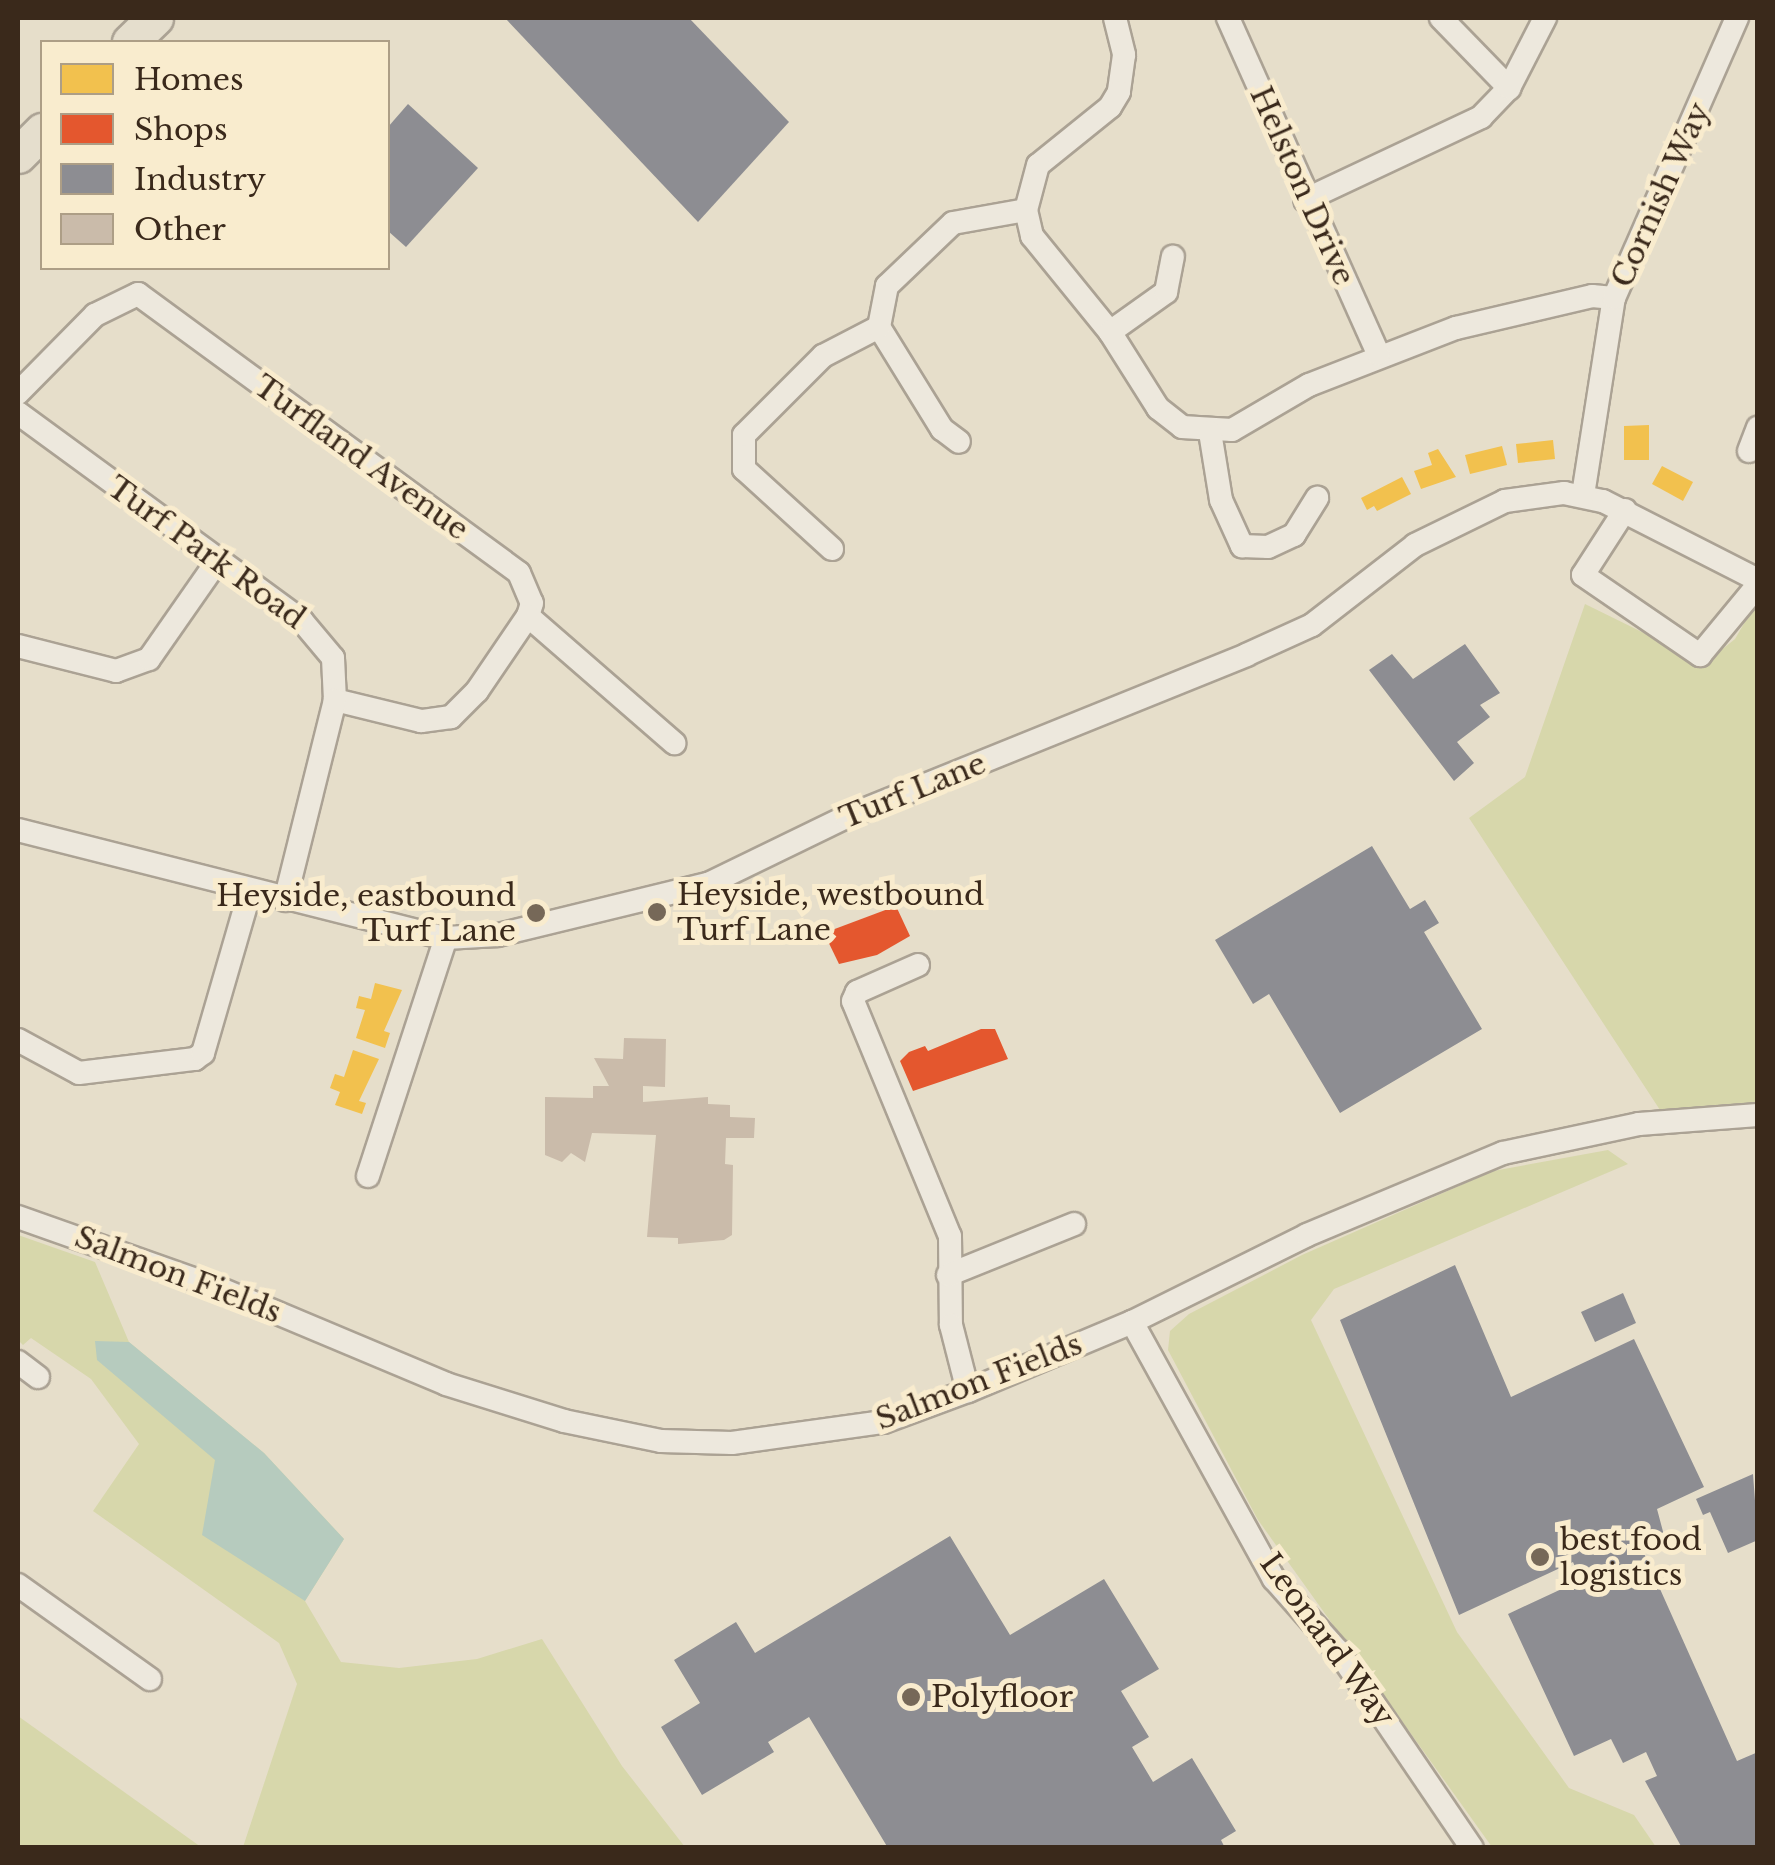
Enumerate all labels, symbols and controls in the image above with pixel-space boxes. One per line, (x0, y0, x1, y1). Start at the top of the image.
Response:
legend (40, 40, 390, 270)
text: Homes (134, 61, 244, 98)
street label: Helston Drive (1242, 81, 1362, 291)
street label: Cornish Way (1604, 97, 1718, 293)
text: Shops (134, 111, 228, 148)
text: Industry (134, 161, 266, 198)
text: Other (134, 211, 226, 248)
street label: Turfland Avenue (246, 368, 476, 548)
street label: Turf Park Road (100, 469, 312, 637)
street label: Turf Lane (835, 745, 991, 837)
place label: Heyside, westbound Turf Lane (677, 877, 985, 948)
place label: Heyside, eastbound Turf Lane (216, 878, 516, 948)
marker: Heyside, westbound Turf Lane (646, 901, 668, 923)
marker: Heyside, eastbound Turf Lane (525, 902, 547, 924)
street label: Salmon Fields (70, 1219, 286, 1331)
street label: Salmon Fields (871, 1326, 1087, 1438)
place label: best food logistics (1560, 1522, 1702, 1592)
street label: Leonard Way (1252, 1546, 1402, 1734)
marker: best food logistics (1529, 1546, 1551, 1568)
place label: Polyfloor (931, 1679, 1073, 1715)
marker: Polyfloor (900, 1686, 922, 1708)

